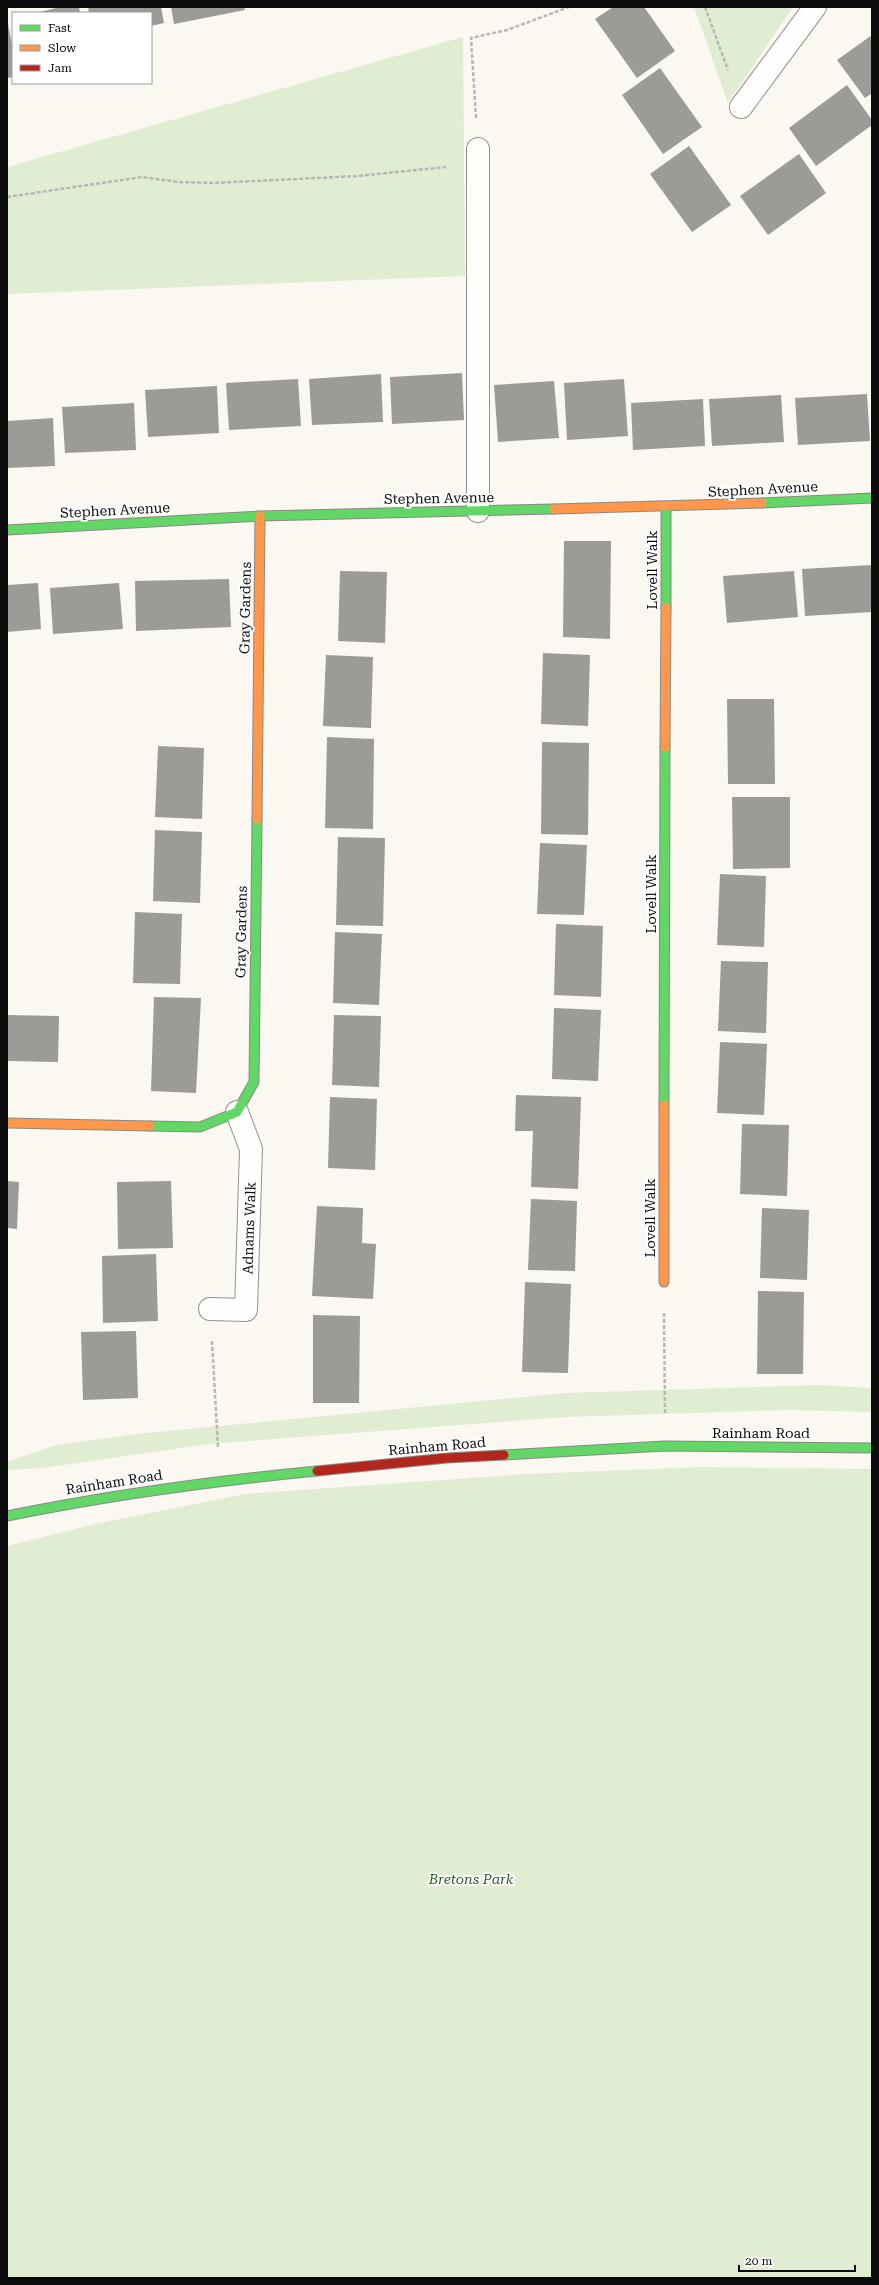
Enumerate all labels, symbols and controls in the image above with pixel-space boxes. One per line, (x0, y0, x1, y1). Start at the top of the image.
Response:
legend (12, 12, 152, 84)
text: Fast (48, 21, 72, 35)
text: Slow (48, 41, 76, 55)
text: Jam (48, 61, 72, 75)
street label: Stephen Avenue (708, 478, 819, 500)
street label: Stephen Avenue (384, 489, 494, 507)
street label: Stephen Avenue (60, 499, 171, 521)
street label: Lovell Walk (644, 530, 660, 610)
street label: Gray Gardens (236, 561, 254, 654)
street label: Lovell Walk (643, 854, 659, 934)
street label: Gray Gardens (232, 885, 250, 978)
street label: Lovell Walk (642, 1178, 658, 1258)
street label: Adnams Walk (239, 1181, 259, 1275)
street label: Rainham Road (712, 1425, 810, 1441)
street label: Rainham Road (388, 1434, 486, 1458)
street label: Rainham Road (64, 1466, 164, 1498)
park label: Bretons Park (428, 1871, 514, 1887)
scale bar (739, 2247, 855, 2273)
text: 20 m (745, 2254, 772, 2268)

